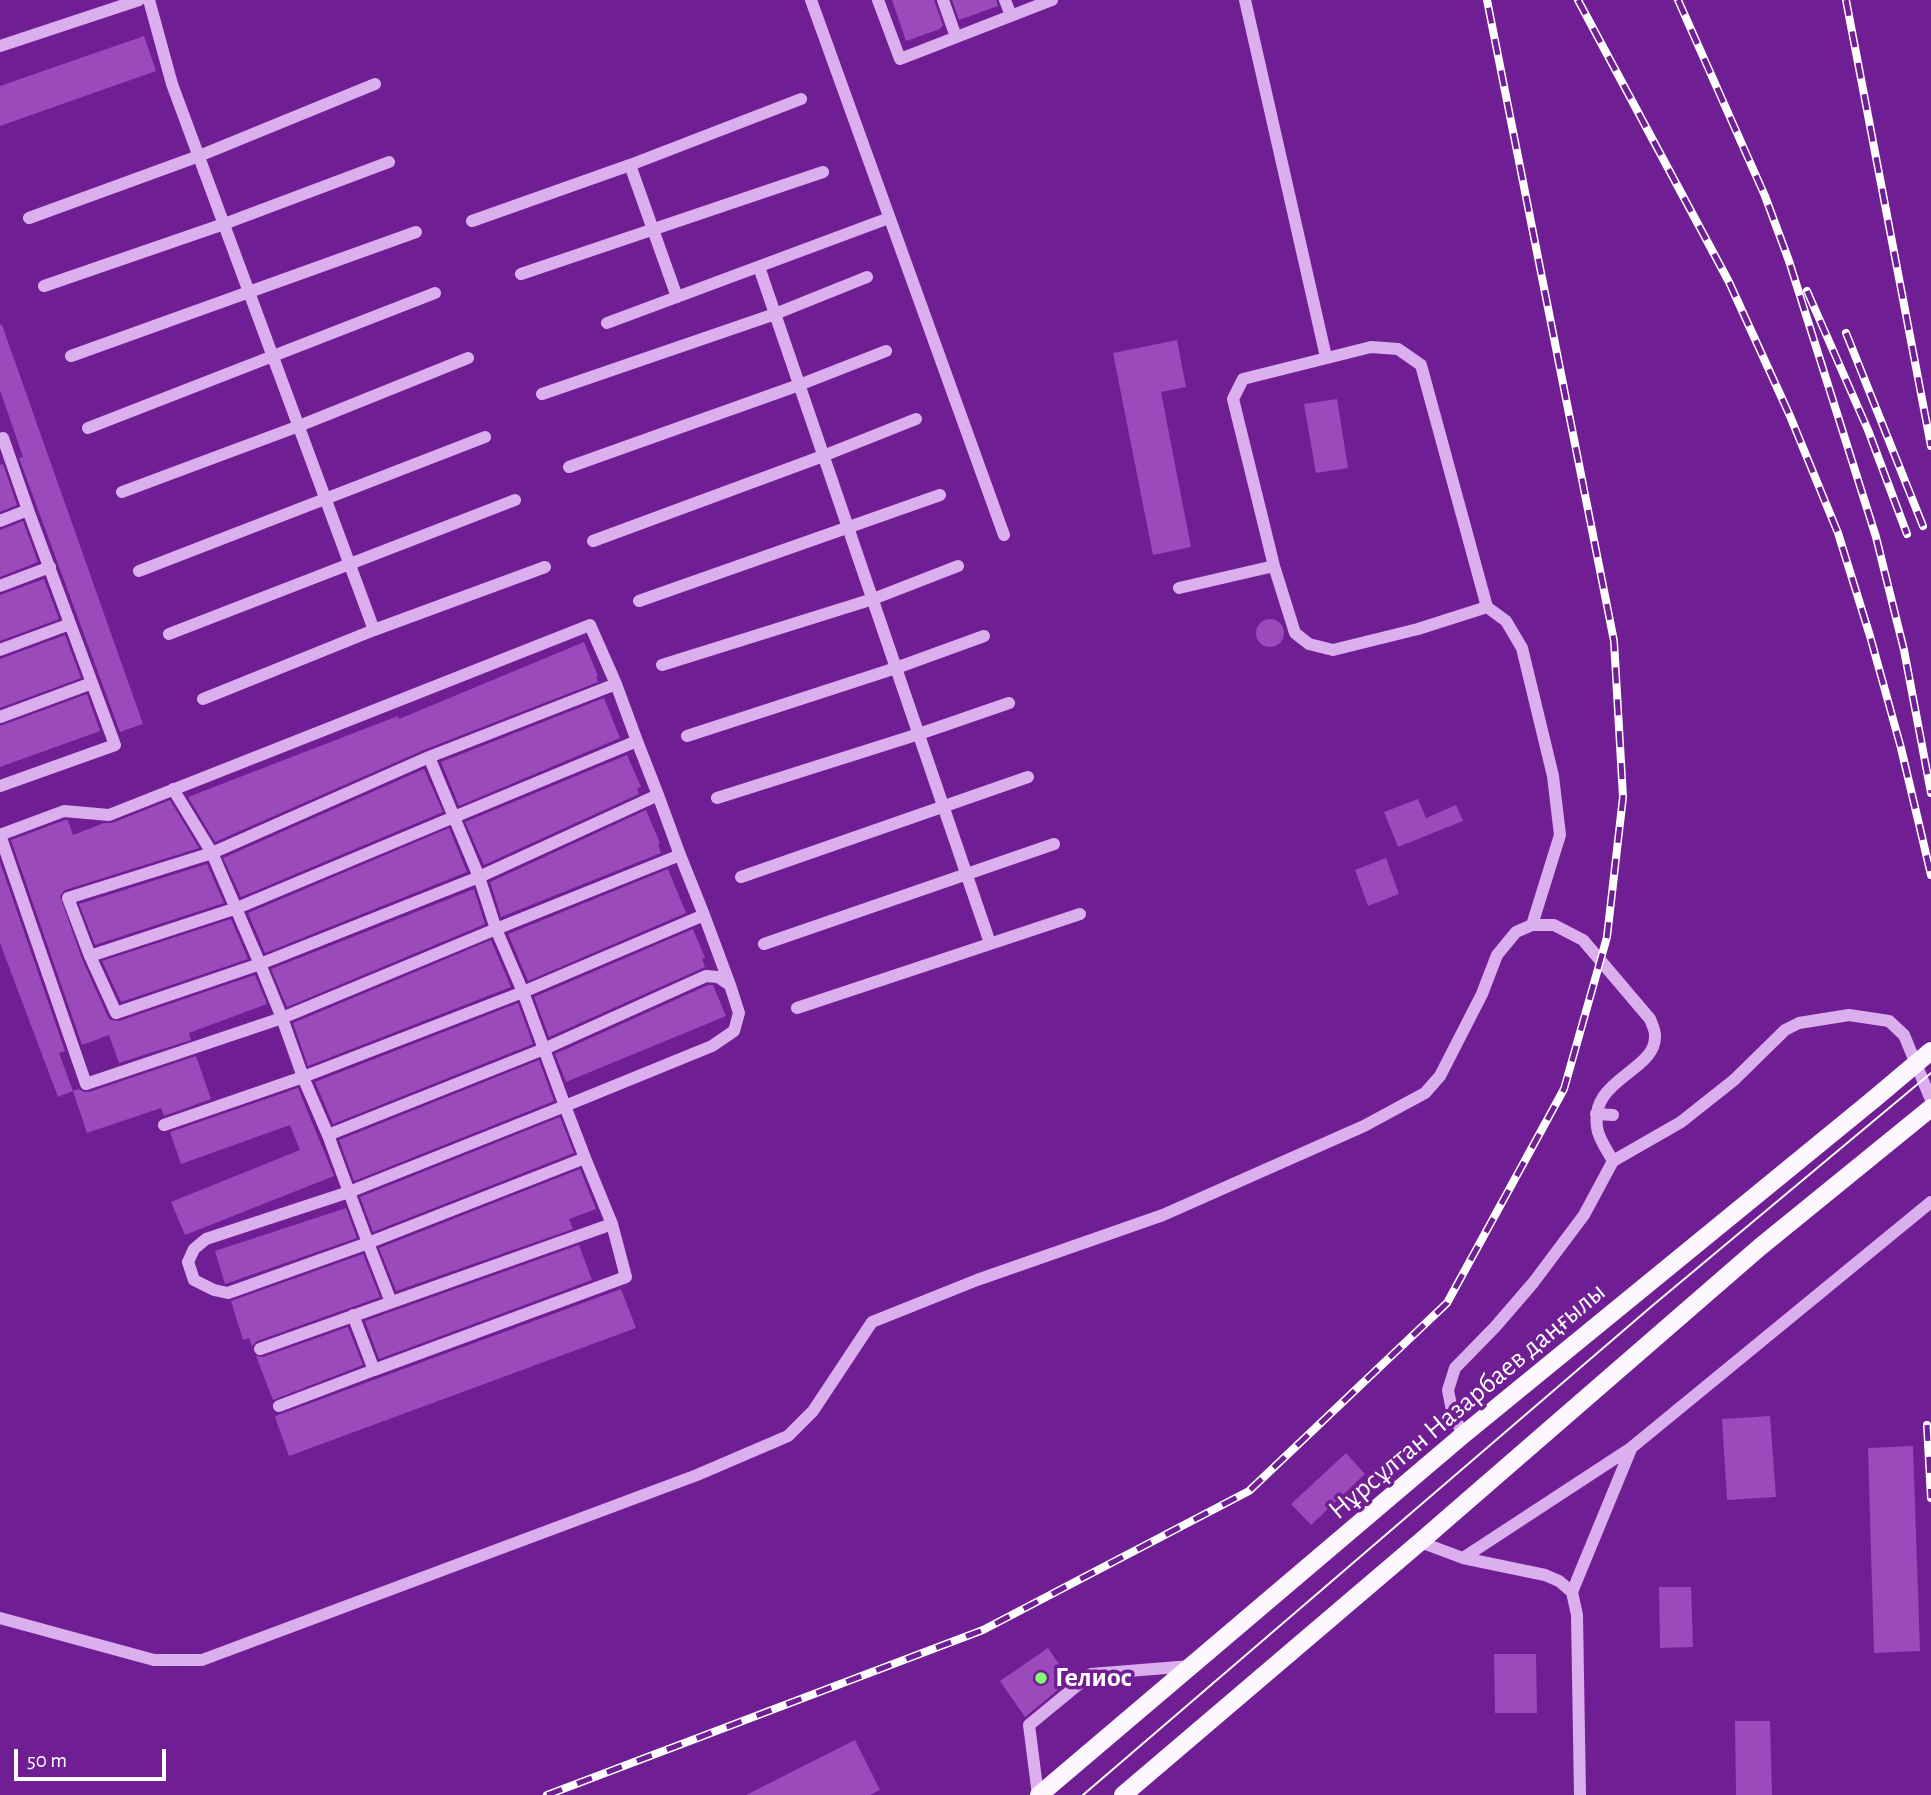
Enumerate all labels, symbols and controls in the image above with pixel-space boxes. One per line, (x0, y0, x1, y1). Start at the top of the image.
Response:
street label: Нұрсұлтан Назарбаев даңғылы (1322, 1275, 1612, 1527)
place label: Гелиос (1055, 1661, 1132, 1695)
marker: Гелиос (1033, 1670, 1049, 1686)
scale bar (18, 1736, 170, 1780)
text: 50 m (27, 1750, 67, 1771)

